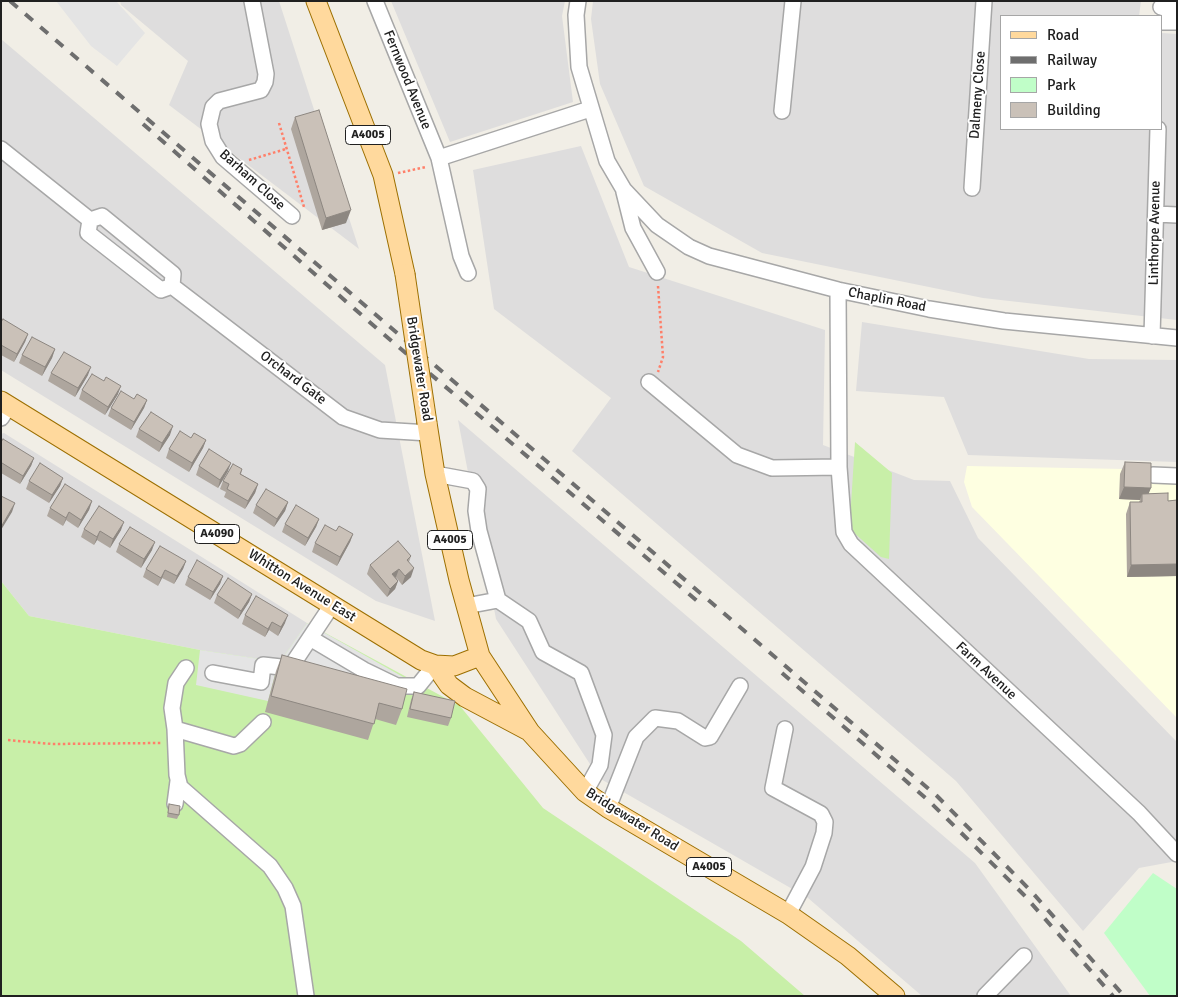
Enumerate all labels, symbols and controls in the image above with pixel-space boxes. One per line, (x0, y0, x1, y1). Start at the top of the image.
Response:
legend (1000, 15, 1163, 130)
text: Road (1047, 26, 1079, 44)
street label: Fernwood Avenue (379, 28, 435, 132)
street label: Dalmeny Close (967, 50, 989, 140)
text: Railway (1047, 51, 1097, 69)
text: Park (1047, 76, 1076, 94)
text: Building (1047, 101, 1101, 119)
road number: A4005 (346, 126, 390, 144)
street label: Barham Close (216, 146, 288, 214)
street label: Linthorpe Avenue (1146, 180, 1164, 286)
street label: Chaplin Road (847, 284, 927, 316)
street label: Bridgewater Road (402, 315, 436, 423)
street label: Orchard Gate (257, 348, 329, 408)
road number: A4090 (194, 524, 240, 544)
road number: A4005 (428, 530, 472, 550)
street label: Whitton Avenue East (245, 546, 359, 626)
street label: Farm Avenue (952, 639, 1020, 703)
street label: Bridgewater Road (583, 785, 681, 855)
road number: A4005 (686, 858, 732, 876)

